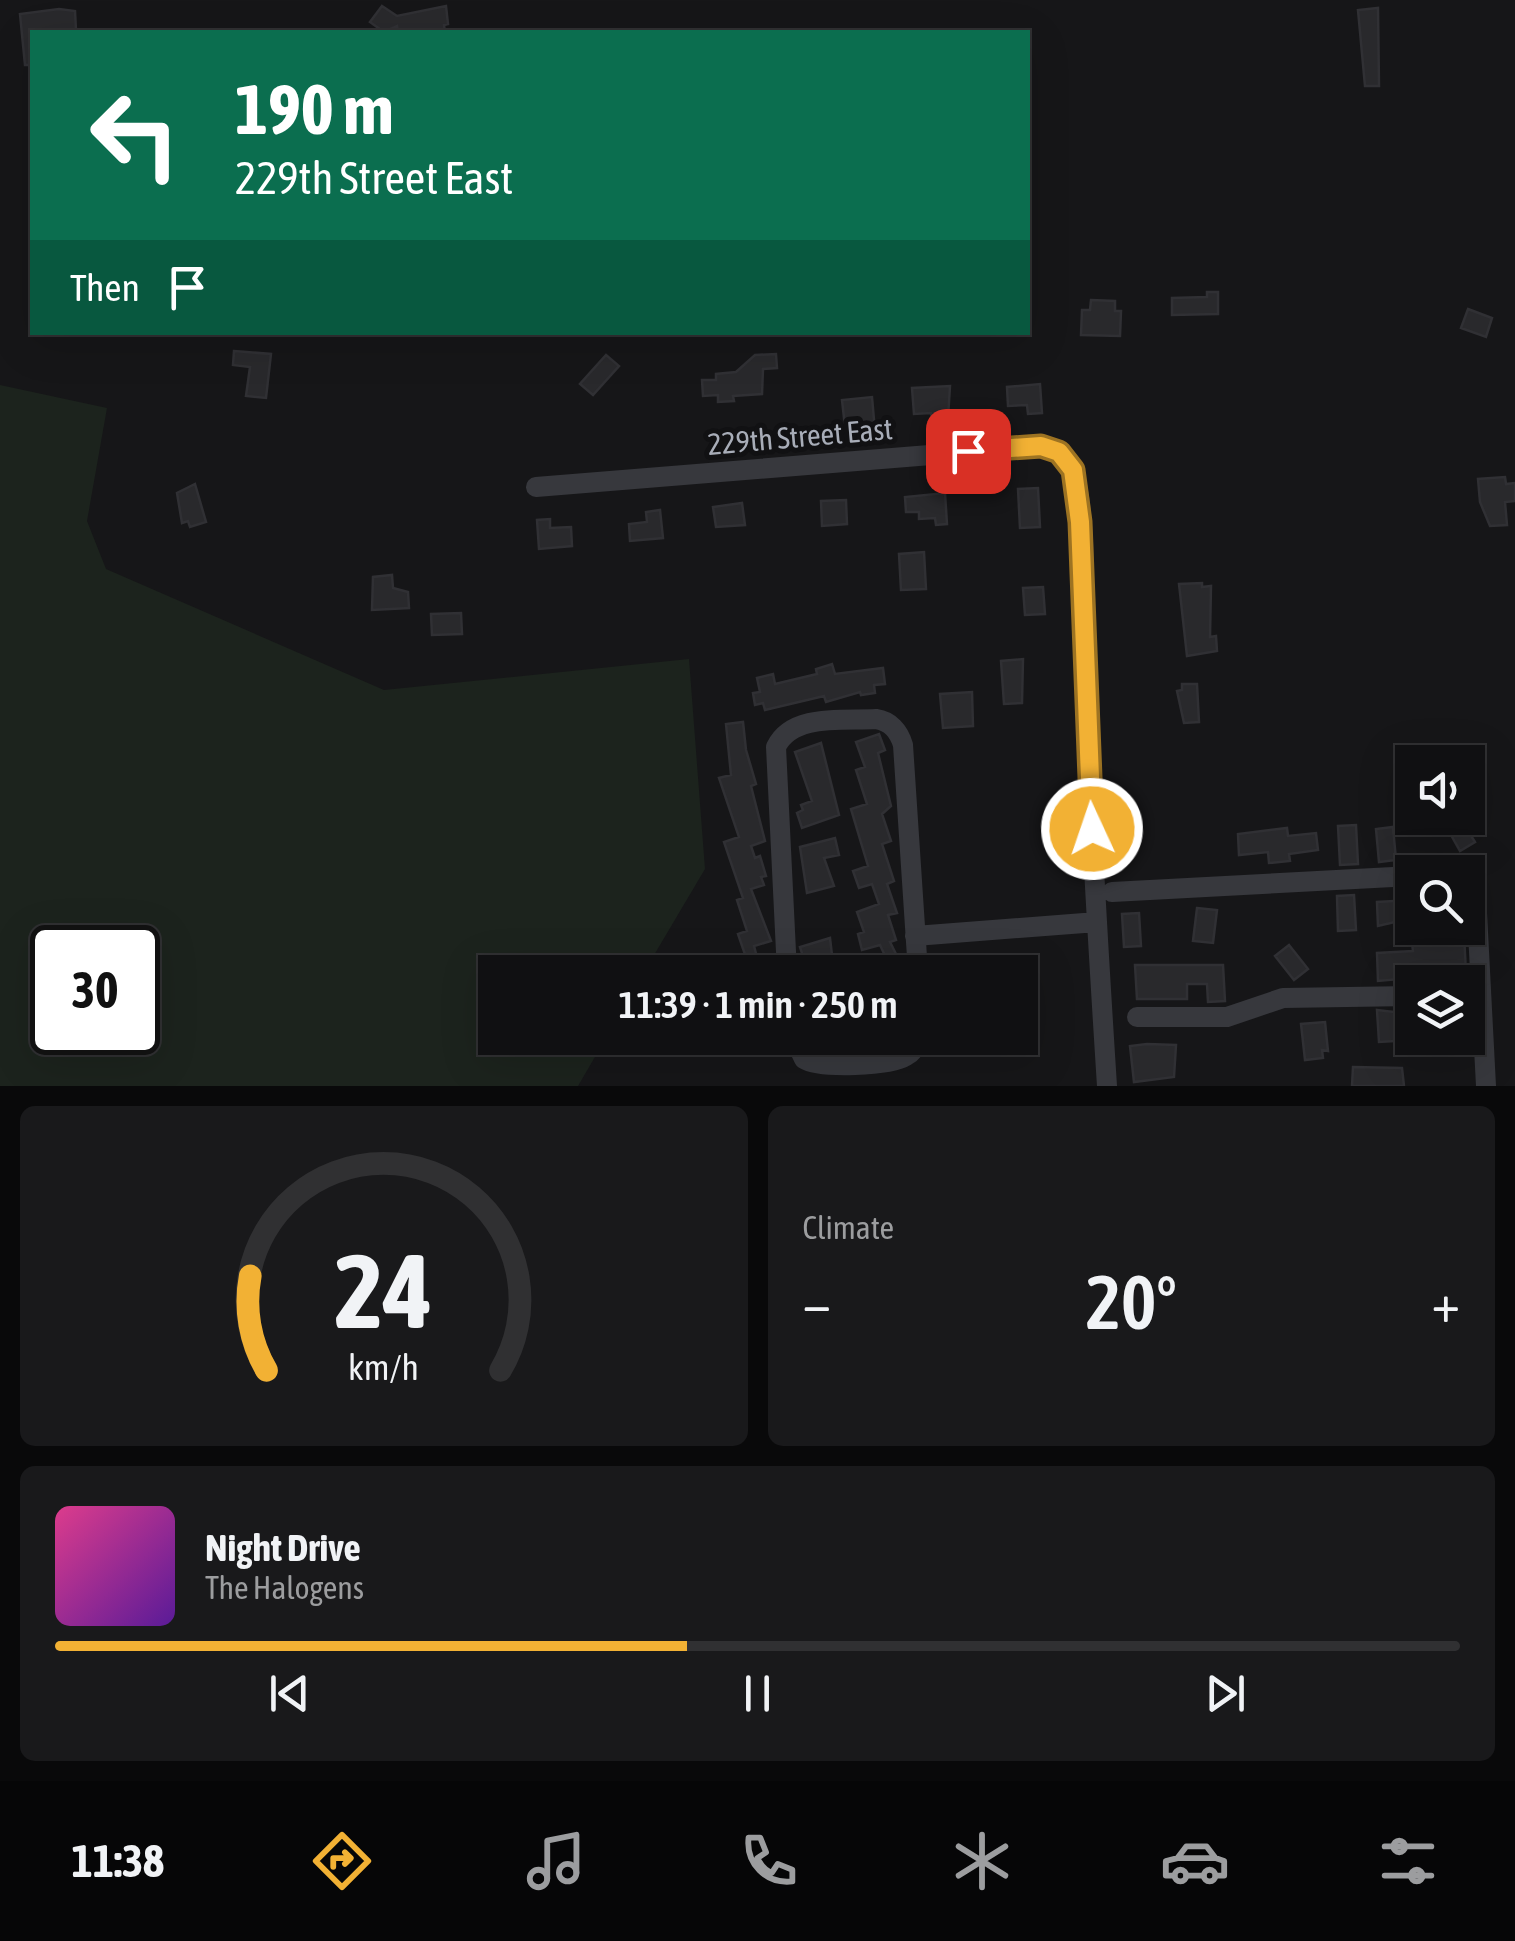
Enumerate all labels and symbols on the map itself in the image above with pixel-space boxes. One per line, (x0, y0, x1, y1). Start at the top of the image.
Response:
pin (926, 409, 1011, 494)
street label: 229th Street East (706, 411, 894, 461)
position arrow (1040, 777, 1144, 881)
speed limit sign: 30 (30, 925, 160, 1055)

